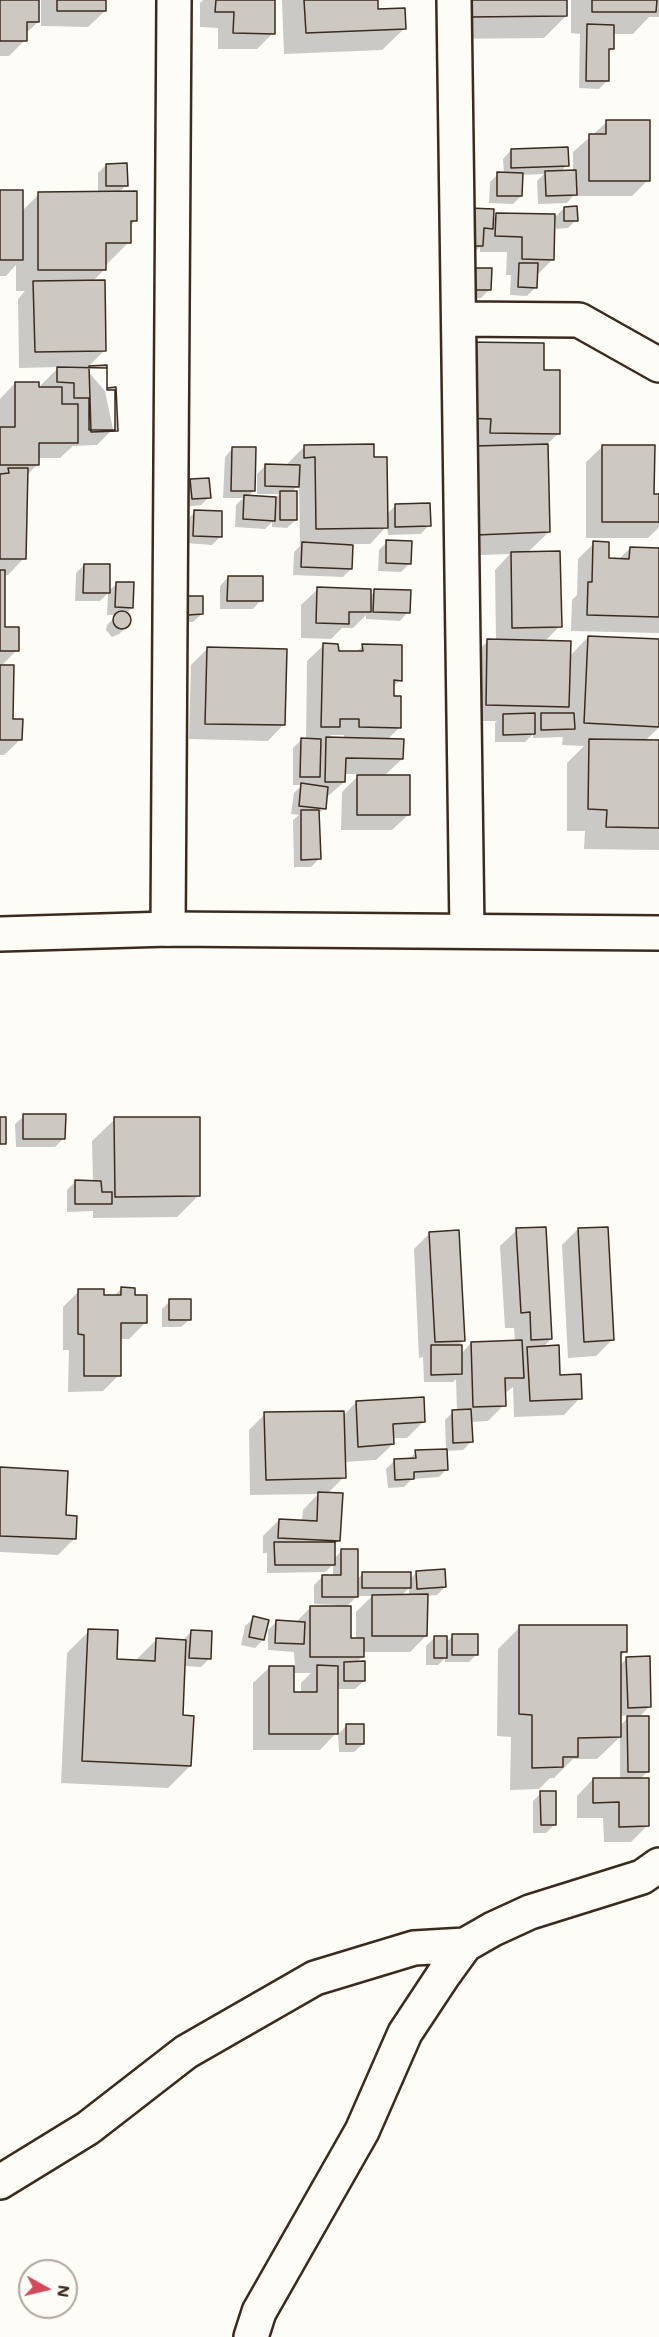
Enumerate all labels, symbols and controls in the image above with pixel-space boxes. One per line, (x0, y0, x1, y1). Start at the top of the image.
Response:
north arrow (18, 2259, 78, 2319)
text: N (53, 2284, 76, 2299)

